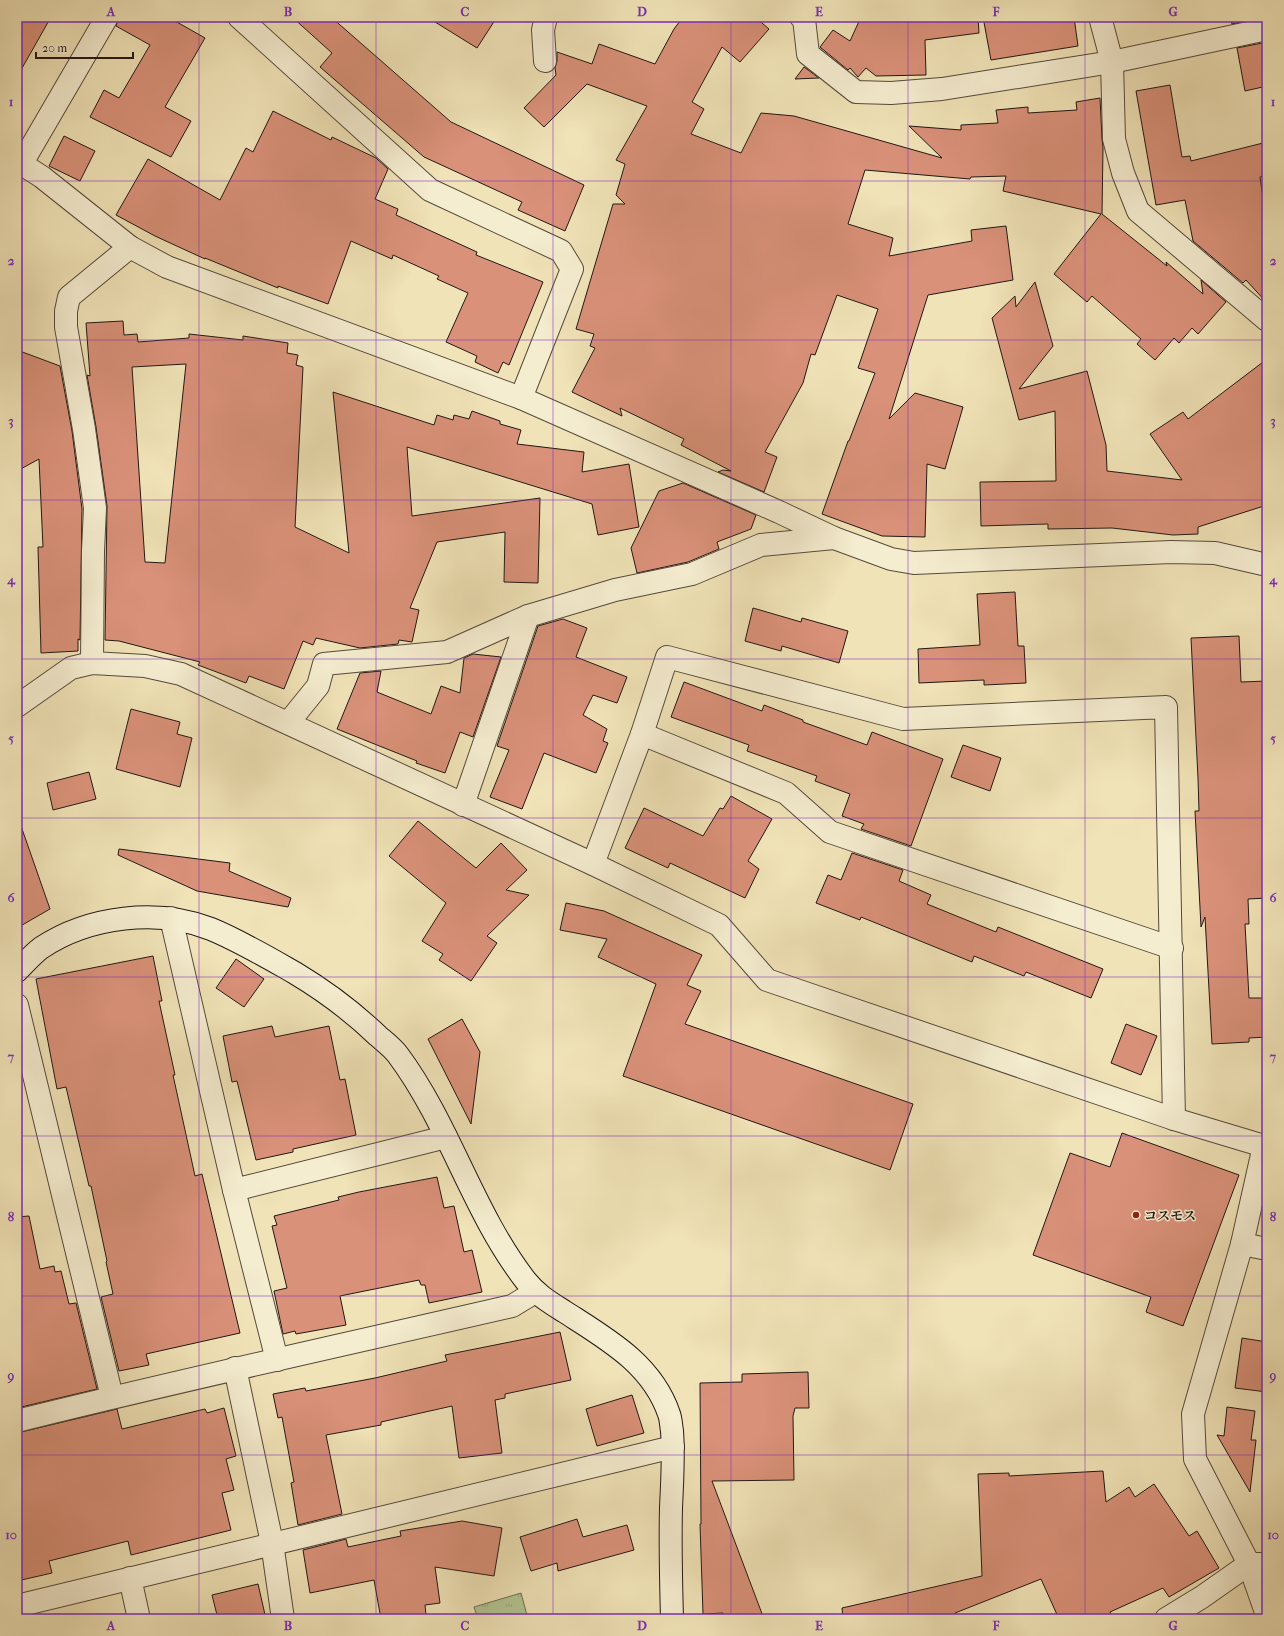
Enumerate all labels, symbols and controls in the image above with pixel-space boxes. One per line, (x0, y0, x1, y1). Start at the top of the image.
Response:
text: A (106, 4, 116, 19)
text: B (284, 4, 293, 19)
text: C (461, 4, 470, 19)
text: D (637, 4, 647, 19)
text: E (815, 4, 823, 19)
text: F (992, 4, 1000, 19)
text: G (1168, 4, 1178, 19)
scale bar (36, 34, 133, 60)
text: 20 m (42, 41, 67, 55)
text: 1 (9, 94, 14, 109)
text: 1 (1271, 94, 1276, 109)
text: 2 (8, 253, 15, 268)
text: 2 (1270, 253, 1277, 268)
text: 3 (8, 413, 14, 429)
text: 3 (1270, 413, 1276, 429)
text: 4 (6, 572, 16, 588)
text: 4 (1268, 572, 1278, 588)
text: 5 (8, 731, 14, 746)
text: 5 (1270, 731, 1276, 746)
text: 6 (7, 890, 15, 905)
text: 6 (1269, 890, 1277, 905)
text: 7 (7, 1049, 15, 1064)
text: 7 (1269, 1049, 1277, 1064)
place label: コスモス (1144, 1208, 1196, 1223)
text: 8 (8, 1209, 15, 1224)
text: 8 (1270, 1209, 1277, 1224)
marker: コスモス (1131, 1210, 1141, 1220)
text: 9 (7, 1368, 15, 1384)
text: 9 (1269, 1368, 1277, 1384)
text: 10 (5, 1527, 17, 1542)
text: 10 (1267, 1527, 1279, 1542)
text: A (106, 1618, 116, 1633)
text: B (284, 1618, 293, 1633)
text: C (461, 1618, 470, 1633)
text: D (637, 1618, 647, 1633)
text: E (815, 1618, 823, 1633)
text: F (992, 1618, 1000, 1633)
text: G (1168, 1618, 1178, 1633)

